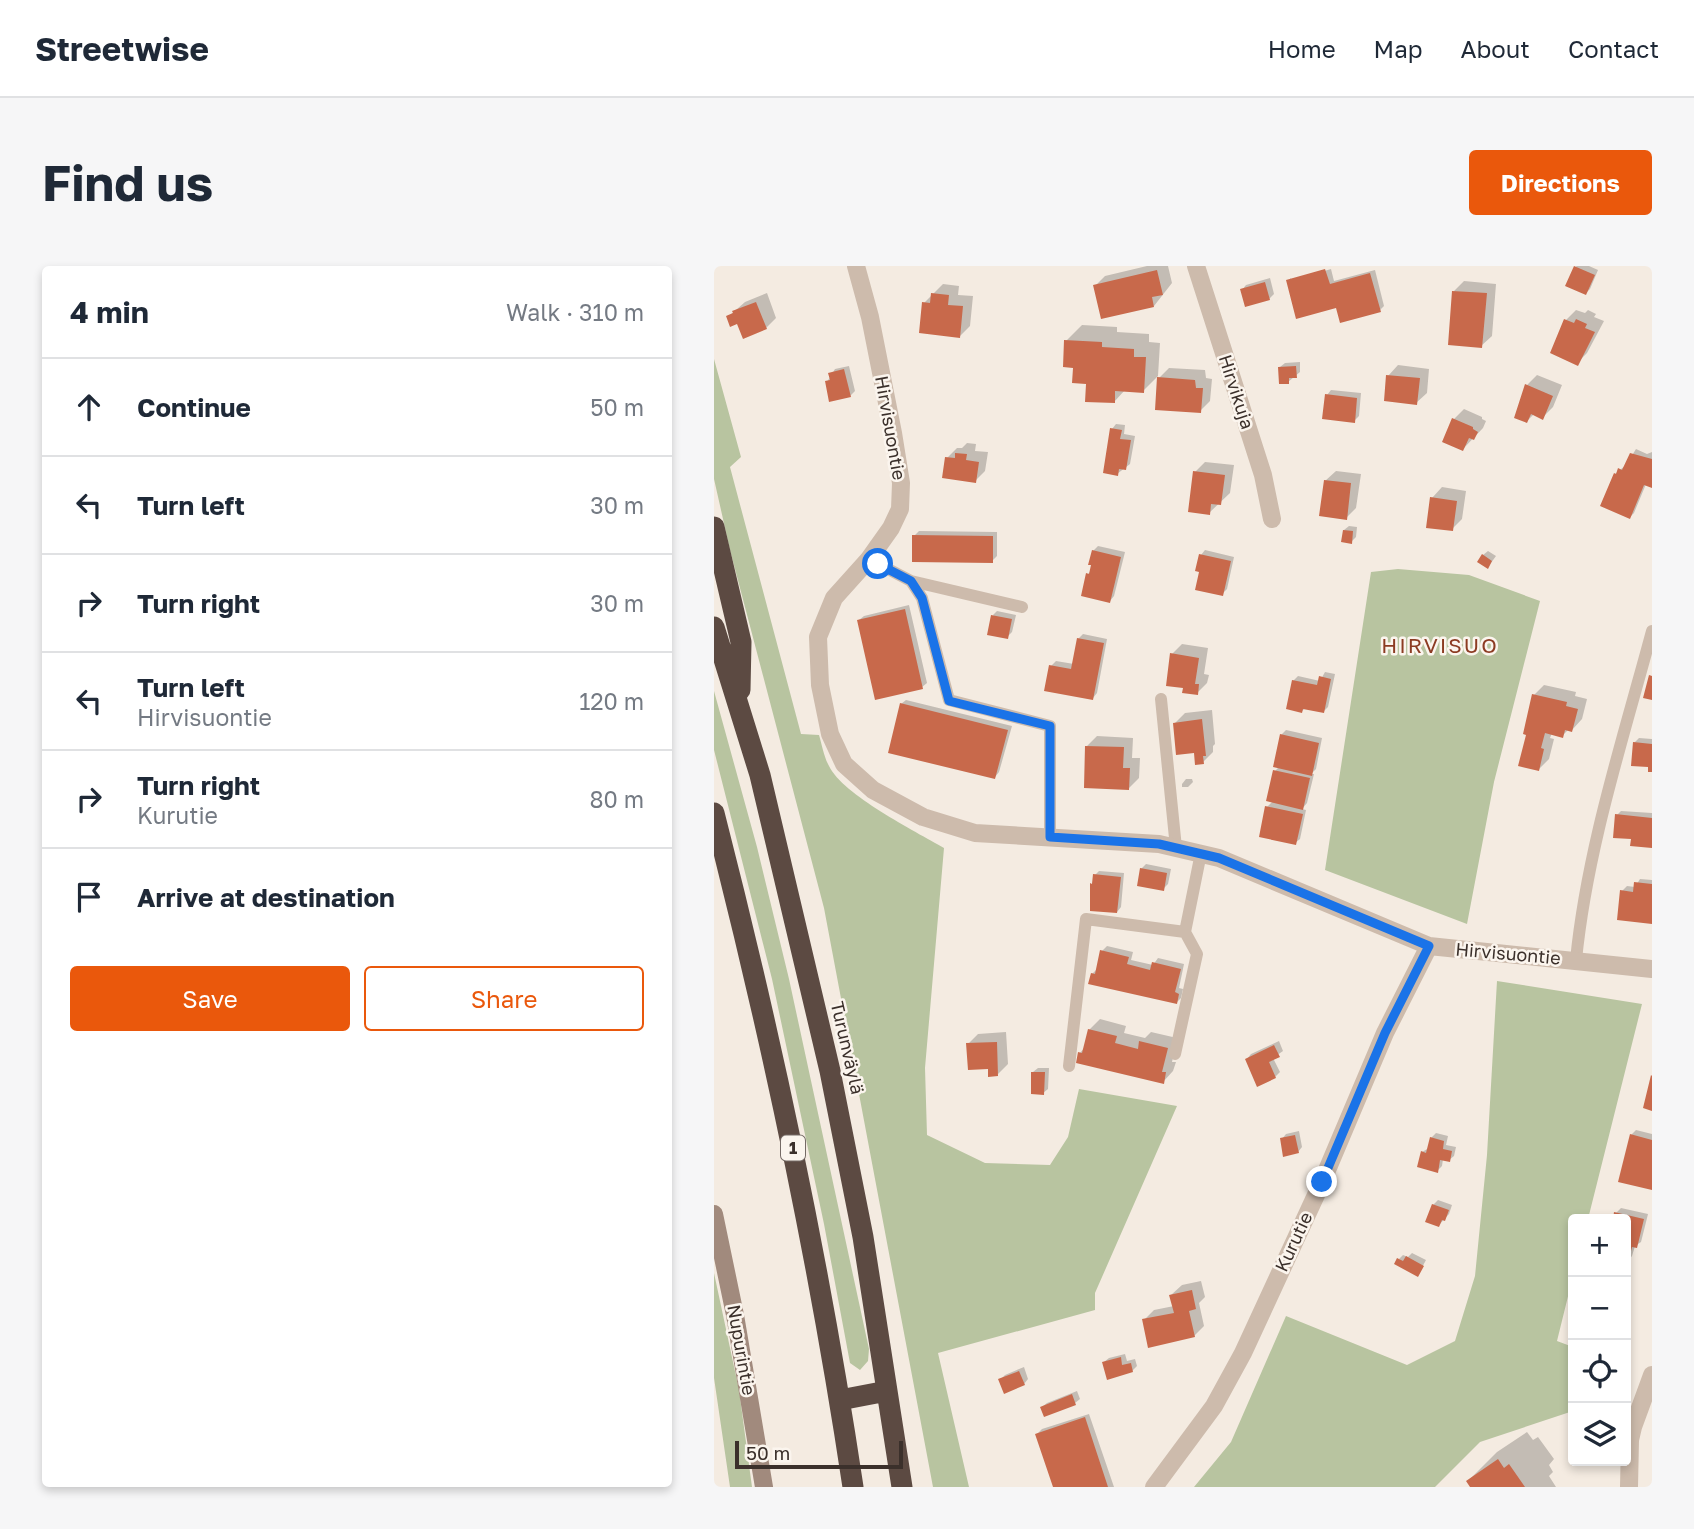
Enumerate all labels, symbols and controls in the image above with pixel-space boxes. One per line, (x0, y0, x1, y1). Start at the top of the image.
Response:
text: Streetwise (35, 29, 209, 68)
text: Home (1268, 34, 1336, 63)
text: Map (1374, 34, 1423, 63)
text: About (1461, 34, 1530, 63)
text: Contact (1568, 34, 1659, 63)
button: Directions (1469, 150, 1652, 215)
text: Find us (42, 153, 213, 212)
text: 4 min (70, 294, 149, 330)
text: Walk · 310 m (506, 298, 644, 326)
street label: Hirvikuja (1215, 352, 1259, 432)
street label: Hirvisuontie (871, 374, 911, 482)
icon: ahead (70, 388, 108, 426)
text: Continue (137, 392, 251, 423)
text: 50 m (590, 393, 644, 421)
icon: left (70, 486, 108, 524)
text: Turn left (137, 490, 245, 521)
text: 30 m (590, 491, 644, 519)
route start (862, 548, 893, 579)
icon: right (70, 584, 108, 622)
text: Turn right (137, 588, 260, 619)
text: 30 m (590, 589, 644, 617)
district label: HIRVISUO (1381, 632, 1499, 658)
text: Turn left (137, 672, 245, 703)
icon: left (70, 682, 108, 720)
text: 120 m (579, 687, 644, 715)
text: Hirvisuontie (137, 703, 272, 731)
text: Turn right (137, 770, 260, 801)
icon: right (70, 780, 108, 818)
text: 80 m (590, 785, 644, 813)
text: Kurutie (137, 801, 218, 829)
icon: arrive (70, 878, 108, 916)
text: Arrive at destination (137, 882, 395, 913)
street label: Hirvisuontie (1455, 937, 1562, 969)
button: Save (70, 966, 350, 1031)
button: Share (364, 966, 644, 1031)
street label: Turunväylä (827, 999, 869, 1096)
road number: 1 (781, 1136, 805, 1160)
route end (1306, 1166, 1337, 1197)
street label: Kurutie (1270, 1208, 1316, 1275)
map controls (1568, 1214, 1631, 1466)
button: + (1568, 1214, 1631, 1277)
button: − (1568, 1277, 1631, 1340)
street label: Nupurintie (723, 1303, 761, 1397)
button: locate (1568, 1340, 1631, 1403)
button: layers (1568, 1403, 1631, 1466)
scale bar (735, 1438, 903, 1470)
text: 50 m (746, 1441, 790, 1464)

